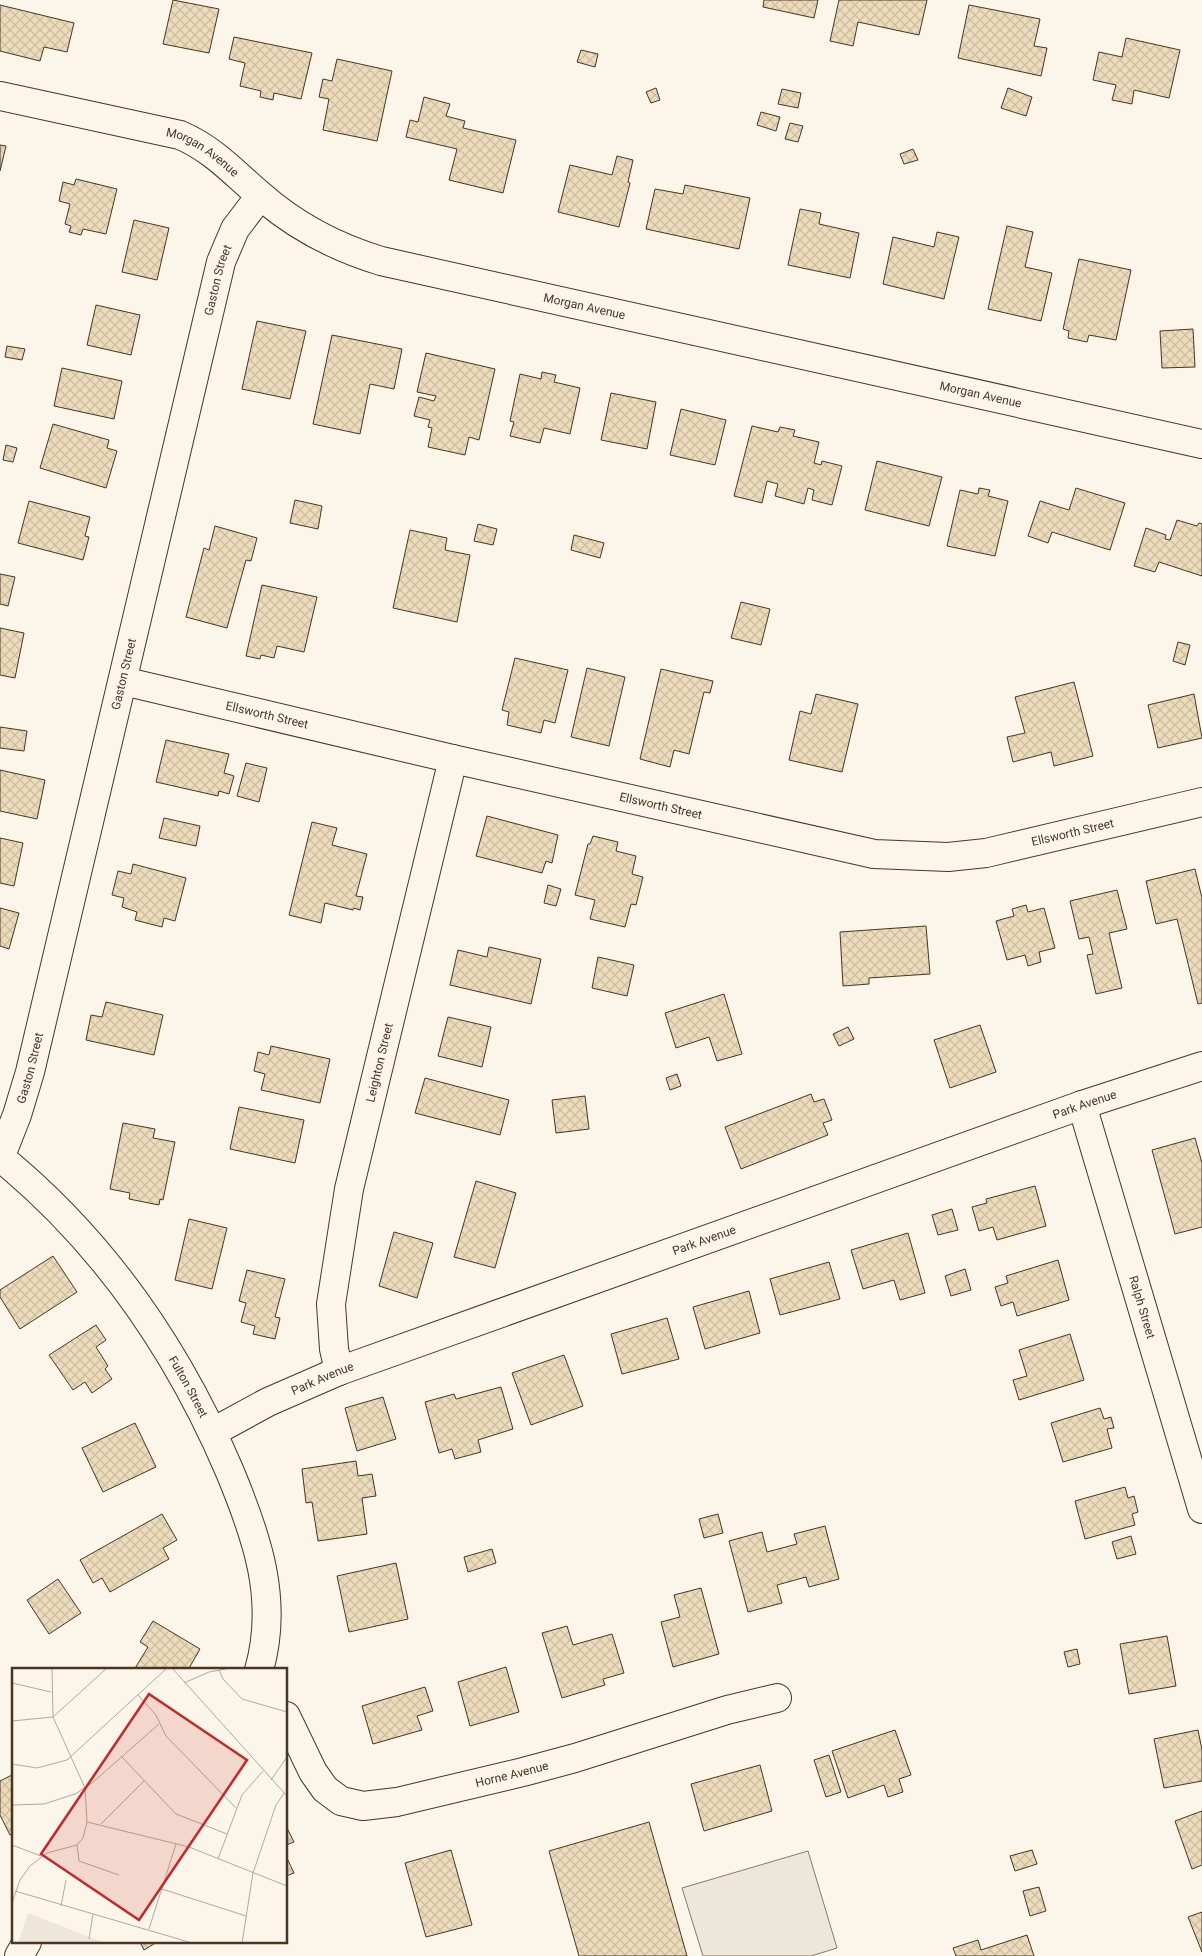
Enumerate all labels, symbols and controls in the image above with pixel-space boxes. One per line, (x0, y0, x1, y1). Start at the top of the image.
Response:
street label: Morgan Avenue (165, 125, 242, 180)
street label: Gaston Street (202, 243, 235, 317)
street label: Morgan Avenue (542, 290, 627, 322)
street label: Morgan Avenue (938, 379, 1023, 411)
street label: Gaston Street (109, 637, 139, 711)
street label: Ellsworth Street (224, 699, 310, 732)
street label: Ellsworth Street (618, 790, 703, 822)
street label: Ellsworth Street (1030, 816, 1115, 849)
street label: Leighton Street (363, 1022, 396, 1104)
street label: Gaston Street (14, 1031, 46, 1105)
street label: Park Avenue (1051, 1087, 1118, 1122)
street label: Park Avenue (671, 1222, 738, 1258)
street label: Ralph Street (1126, 1274, 1158, 1340)
street label: Fulton Street (166, 1354, 211, 1420)
street label: Park Avenue (289, 1359, 356, 1398)
inset map (12, 1668, 288, 1944)
street label: Horne Avenue (474, 1758, 550, 1790)

